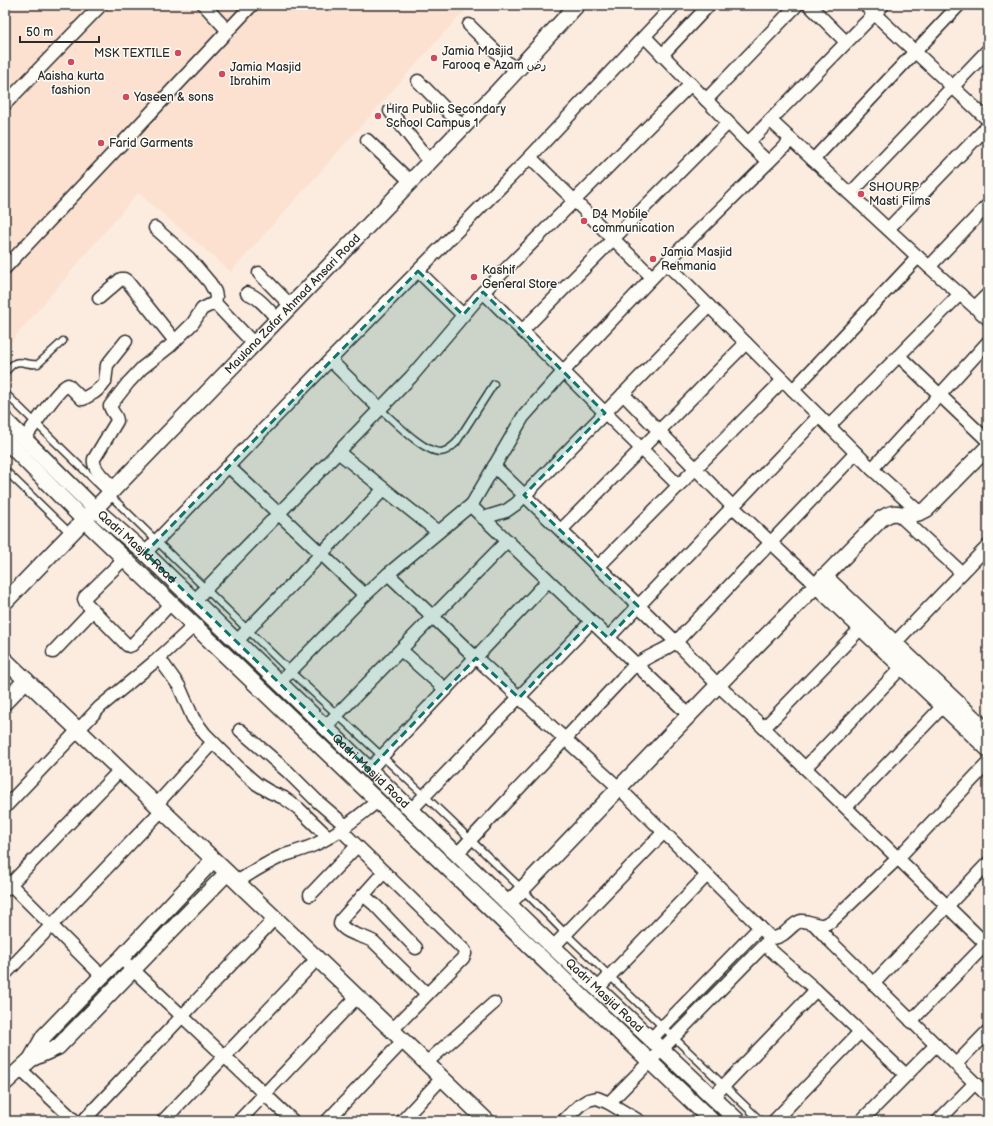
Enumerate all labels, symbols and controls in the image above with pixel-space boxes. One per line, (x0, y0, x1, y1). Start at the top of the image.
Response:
scale bar (20, 18, 99, 44)
text: 50 m (26, 25, 53, 40)
place label: Jamia Masjid Farooq e Azam رض (442, 44, 546, 73)
place label: MSK TEXTILE (94, 46, 170, 61)
marker: MSK TEXTILE (173, 48, 183, 58)
marker: Jamia Masjid Farooq e Azam رض (429, 53, 439, 63)
marker: Aaisha kurta fashion (66, 57, 76, 67)
place label: Jamia Masjid Ibrahim (230, 60, 301, 89)
place label: Aaisha kurta fashion (38, 69, 104, 98)
marker: Jamia Masjid Ibrahim (217, 69, 227, 79)
place label: Yaseen & sons (133, 90, 214, 105)
marker: Yaseen & sons (121, 92, 131, 102)
place label: Hira Public Secondary School Campus 1 (386, 102, 507, 131)
marker: Hira Public Secondary School Campus 1 (373, 111, 383, 121)
place label: Farid Garments (109, 136, 193, 151)
marker: Farid Garments (96, 138, 106, 148)
place label: SHOURP Masti Films (869, 180, 930, 209)
marker: SHOURP Masti Films (856, 189, 866, 199)
place label: D4 Mobile communication (592, 207, 675, 236)
marker: D4 Mobile communication (579, 216, 589, 226)
street label: Maulana Zafar Ahmad Ansari Road (222, 231, 364, 378)
place label: Jamia Masjid Rehmania (661, 245, 732, 274)
marker: Jamia Masjid Rehmania (648, 254, 658, 264)
place label: Kashif General Store (482, 263, 557, 292)
marker: Kashif General Store (469, 272, 479, 282)
street label: Qadri Masjid Road (94, 508, 179, 587)
street label: Qadri Masjid Road (329, 731, 412, 812)
street label: Qadri Masjid Road (562, 956, 646, 1036)

